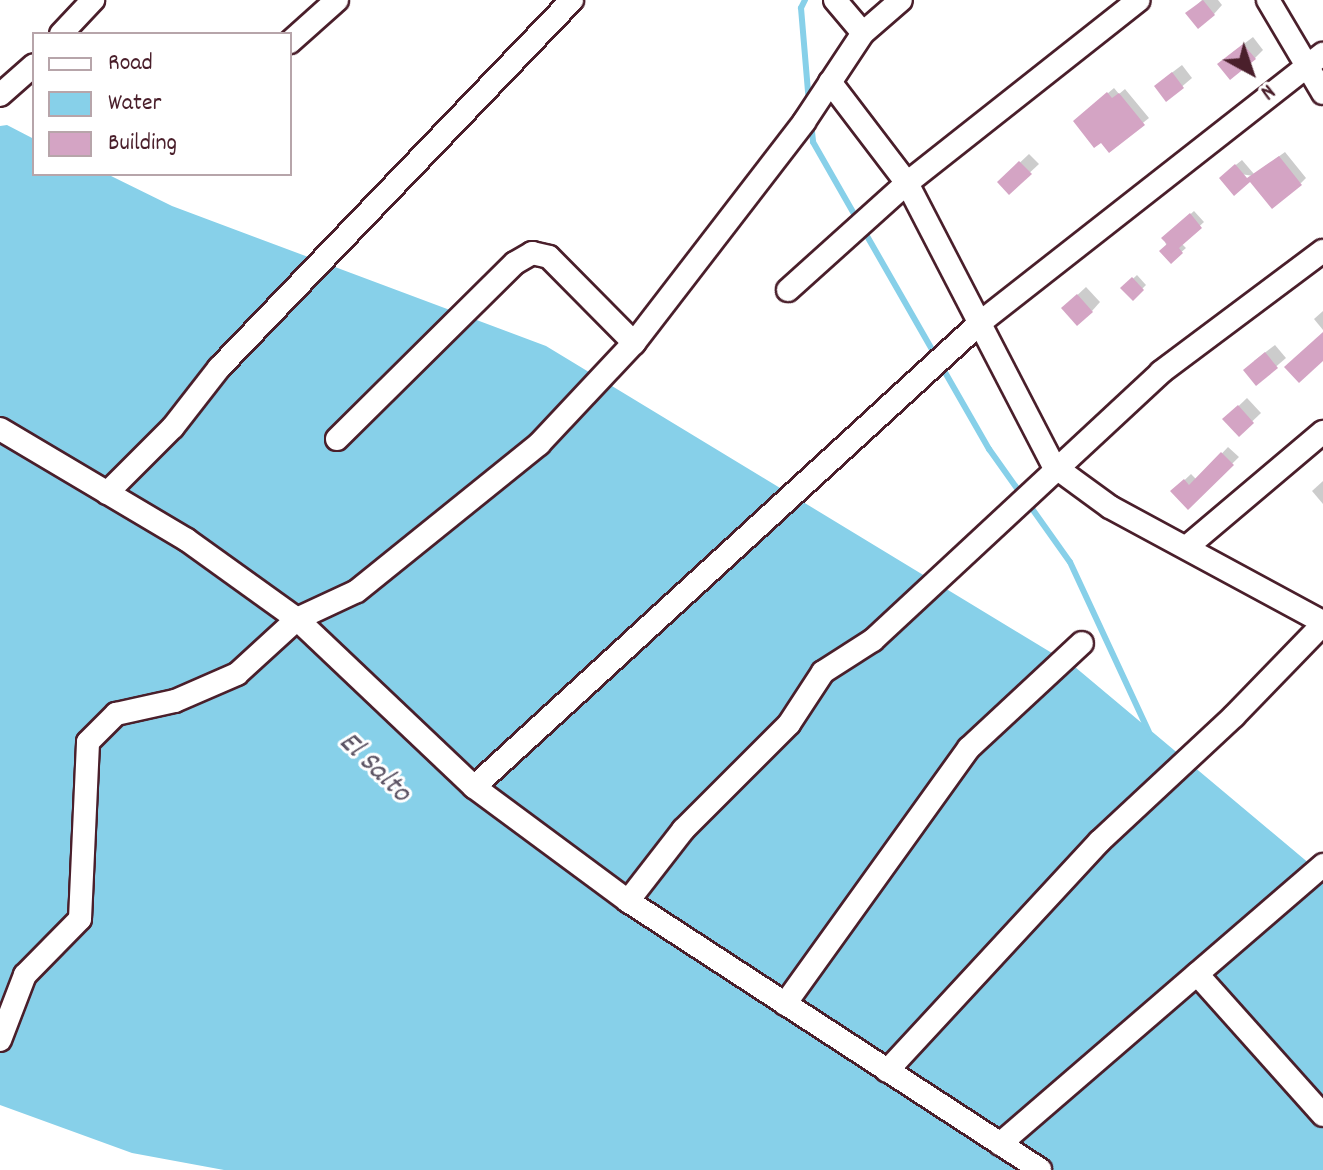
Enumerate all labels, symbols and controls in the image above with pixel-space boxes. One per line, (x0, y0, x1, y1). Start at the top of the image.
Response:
legend (32, 32, 292, 176)
north arrow (1211, 32, 1291, 112)
text: Road (108, 47, 153, 81)
text: N (1253, 75, 1281, 106)
text: Water (108, 87, 161, 121)
text: Building (108, 127, 177, 161)
water label: El Salto (329, 726, 417, 812)

